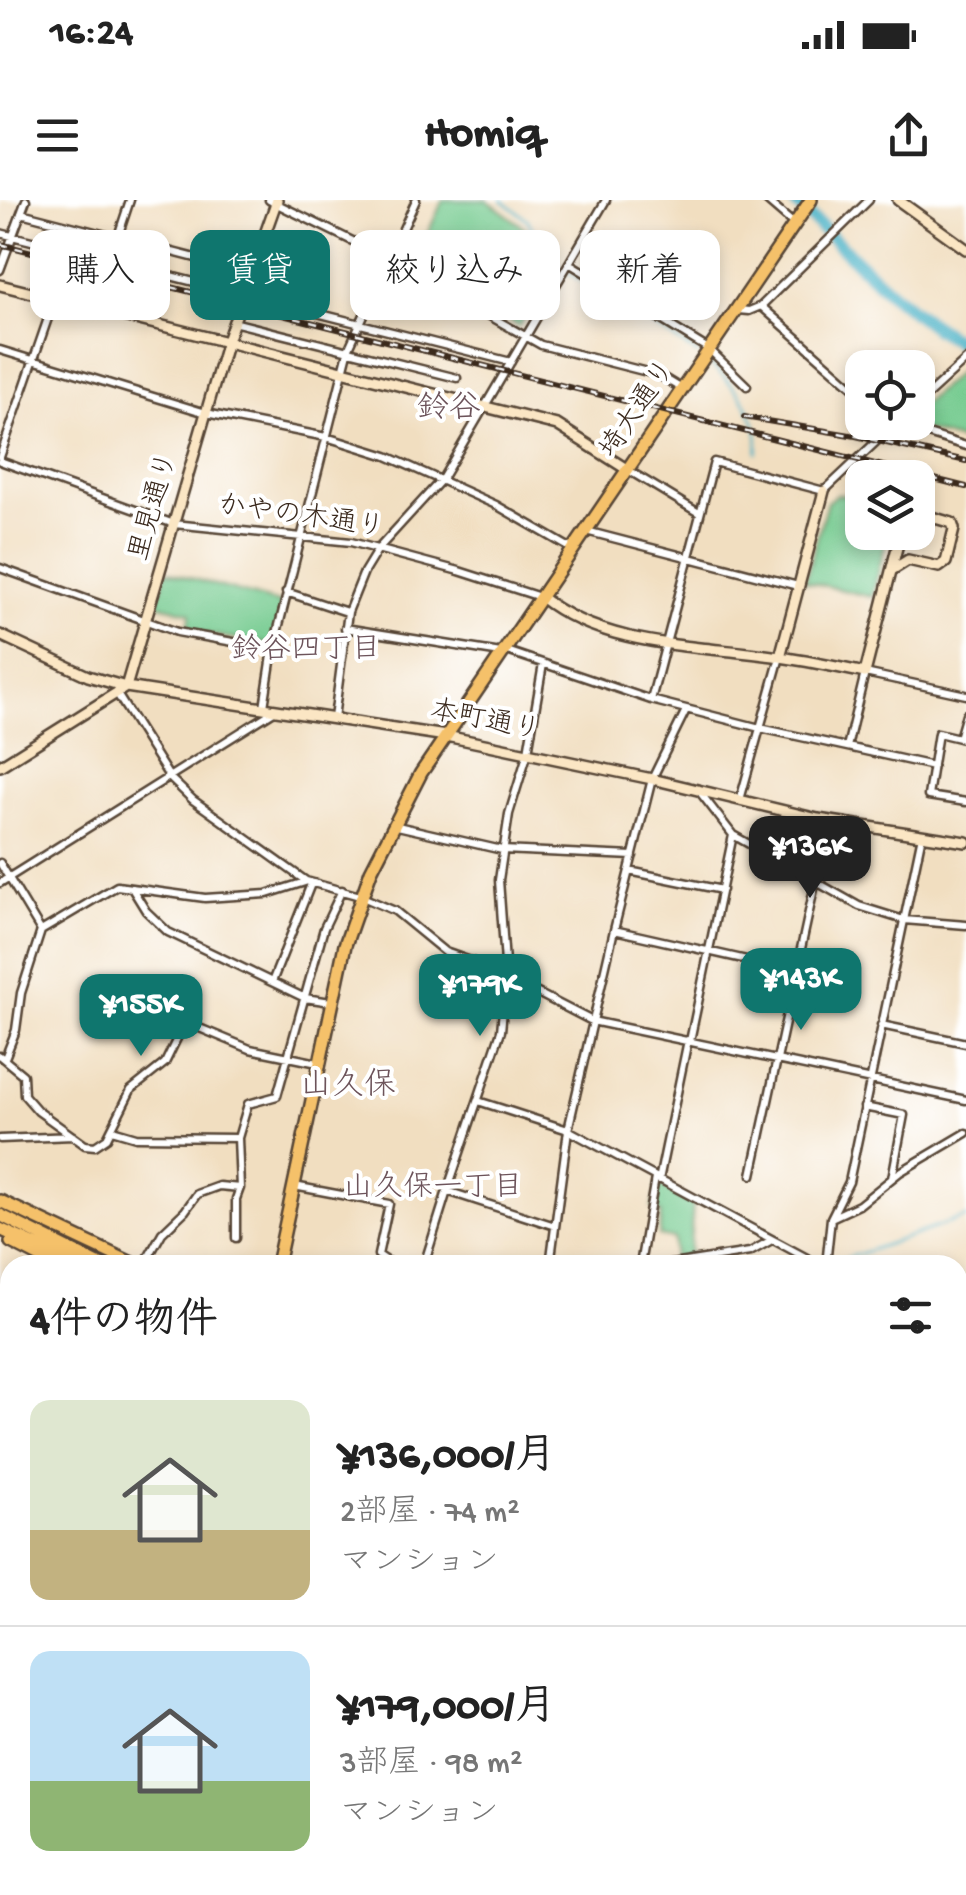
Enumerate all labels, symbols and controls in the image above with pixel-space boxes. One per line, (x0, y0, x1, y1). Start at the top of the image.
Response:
text: 16:24 (50, 13, 133, 57)
icon: menu (30, 108, 85, 163)
icon: share (881, 108, 936, 163)
text: Homiq (424, 109, 542, 162)
chip: 購入 (30, 230, 170, 320)
chip: 賃貸 (190, 230, 330, 320)
chip: 絞り込み (350, 230, 560, 320)
chip: 新着 (580, 230, 720, 320)
map controls (845, 350, 935, 550)
button: locate (845, 350, 935, 440)
street label: 埼大通り (593, 354, 684, 466)
district label: 鈴谷 (417, 390, 481, 429)
street label: 里見通り (124, 449, 186, 565)
button: layers (845, 460, 935, 550)
street label: かやの木通り (216, 489, 387, 546)
district label: 鈴谷四丁目 (231, 633, 381, 669)
street label: 本町通り (427, 694, 543, 749)
pin: ¥136K (740, 816, 880, 901)
text: ¥136K (771, 829, 849, 867)
pin: ¥143K (731, 948, 871, 1033)
pin: ¥179K (410, 954, 550, 1039)
text: ¥143K (762, 961, 840, 999)
text: ¥179K (441, 967, 519, 1005)
pin: ¥155K (71, 974, 211, 1059)
text: ¥155K (101, 987, 181, 1025)
district label: 山久保 (300, 1067, 396, 1106)
district label: 山久保一丁目 (343, 1170, 523, 1207)
icon: filters (883, 1288, 938, 1343)
text: 4件の物件 (30, 1299, 218, 1348)
text: ¥136,000/月 (340, 1434, 556, 1483)
icon: home (110, 1440, 230, 1560)
text: 2部屋 · 74 m² (340, 1495, 520, 1533)
text: マンション (340, 1545, 499, 1583)
text: ¥179,000/月 (340, 1685, 556, 1734)
icon: home (110, 1691, 230, 1811)
text: 3部屋 · 98 m² (340, 1746, 522, 1784)
text: マンション (340, 1796, 499, 1834)

